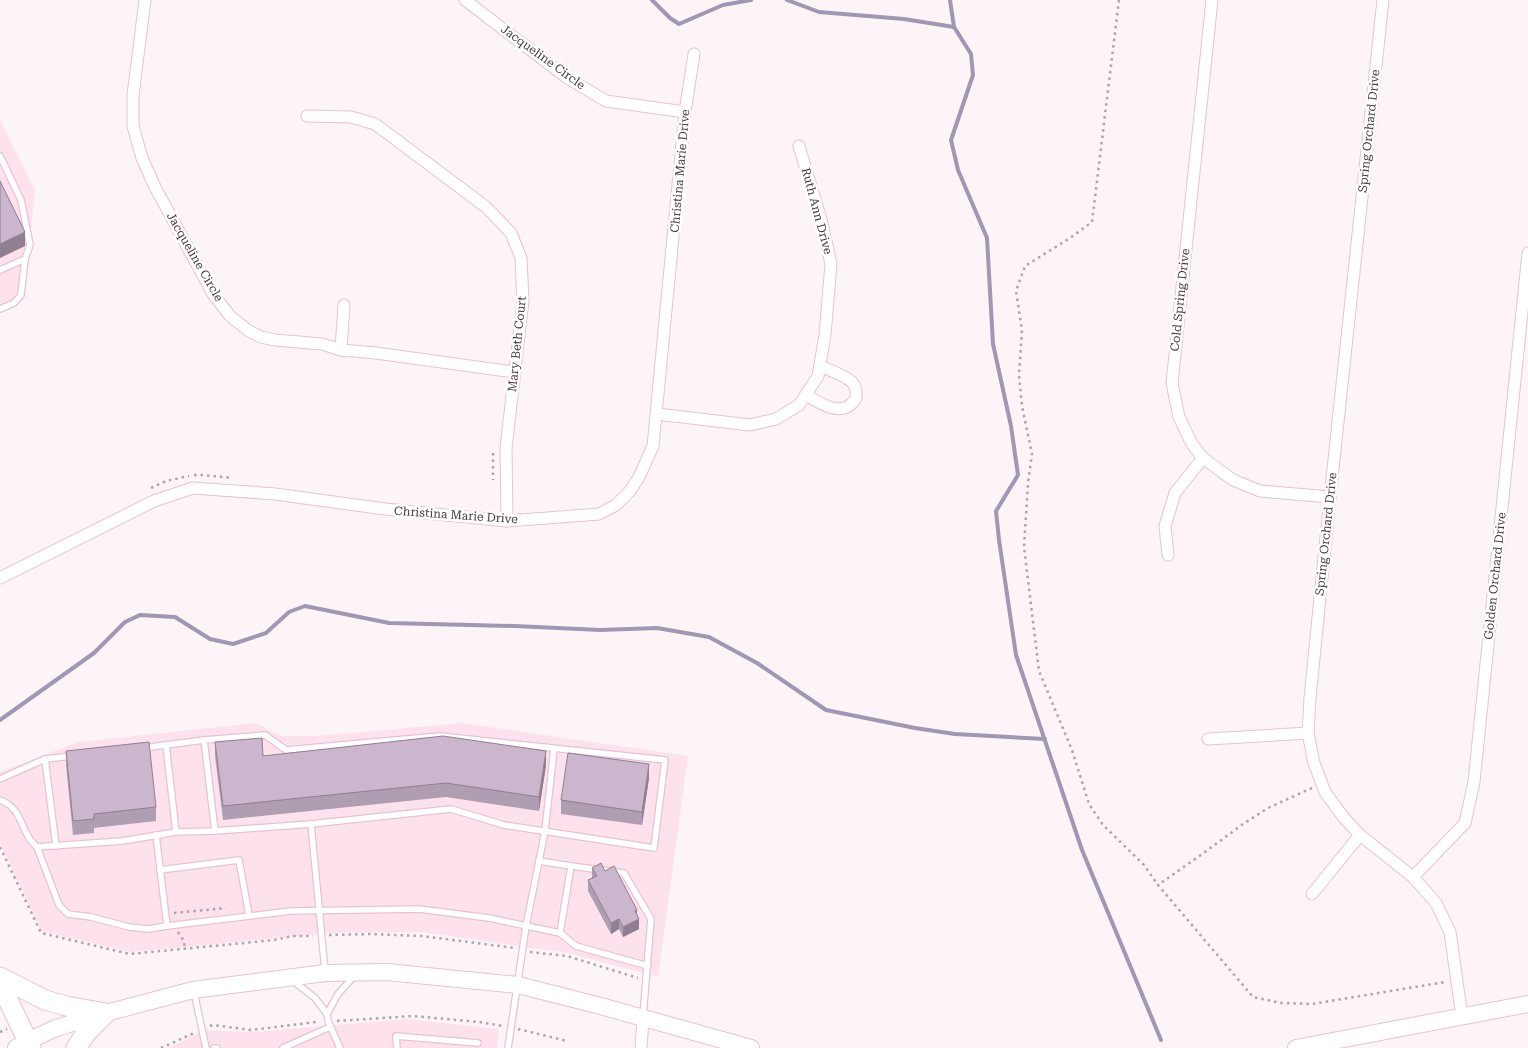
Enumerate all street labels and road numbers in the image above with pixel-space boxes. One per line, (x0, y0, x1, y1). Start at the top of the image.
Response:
street label: Jacqueline Circle (498, 22, 588, 92)
street label: Spring Orchard Drive (1356, 68, 1382, 193)
street label: Christina Marie Drive (668, 108, 692, 233)
street label: Ruth Ann Drive (799, 166, 835, 256)
street label: Jacqueline Circle (164, 210, 226, 304)
street label: Cold Spring Drive (1168, 247, 1192, 352)
street label: Mary Beth Court (505, 295, 529, 393)
street label: Spring Orchard Drive (1313, 471, 1339, 596)
street label: Christina Marie Drive (394, 504, 519, 526)
street label: Golden Orchard Drive (1481, 511, 1509, 640)

